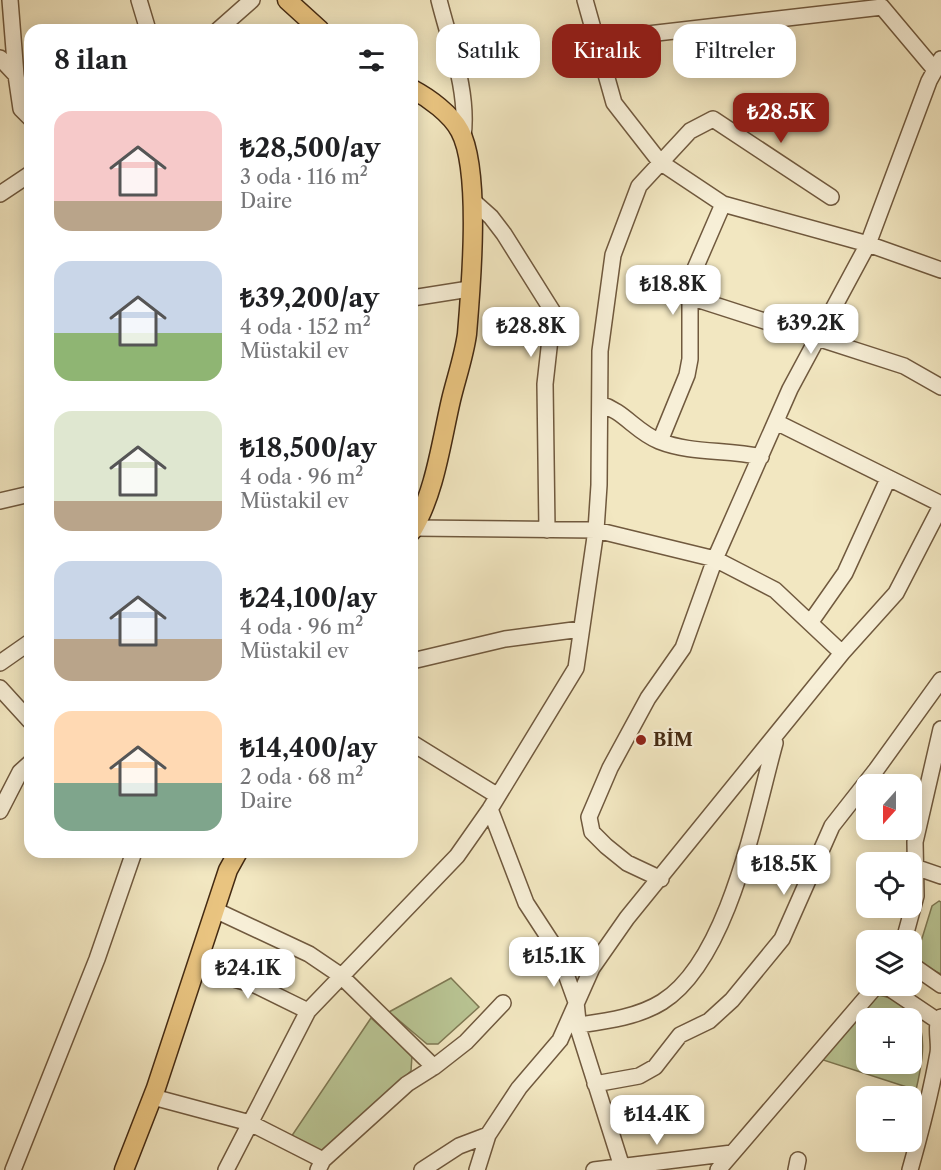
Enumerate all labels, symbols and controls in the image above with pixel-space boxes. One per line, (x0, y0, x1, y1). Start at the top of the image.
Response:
chip: Satılık (436, 24, 540, 78)
chip: Kiralık (552, 24, 661, 78)
chip: Filtreler (673, 24, 796, 78)
text: 8 ilan (54, 44, 128, 76)
icon: filters (355, 44, 388, 77)
pin: ₺28.5K (732, 93, 830, 144)
text: ₺28.5K (747, 100, 815, 124)
text: ₺28,500/ay (240, 132, 380, 164)
icon: home (102, 135, 174, 207)
text: 3 oda · 116 m² (240, 165, 368, 189)
text: Daire (240, 189, 292, 213)
pin: ₺18.8K (624, 265, 722, 316)
text: ₺18.8K (640, 272, 706, 296)
text: ₺39,200/ay (240, 282, 379, 314)
icon: home (102, 285, 174, 357)
pin: ₺39.2K (762, 304, 860, 355)
pin: ₺28.8K (482, 307, 580, 358)
text: ₺39.2K (777, 311, 845, 335)
text: ₺28.8K (496, 314, 566, 338)
text: 4 oda · 152 m² (240, 315, 371, 339)
text: Müstakil ev (240, 339, 349, 363)
text: ₺18,500/ay (240, 432, 376, 464)
icon: home (102, 435, 174, 507)
text: 4 oda · 96 m² (240, 465, 363, 489)
text: Müstakil ev (240, 489, 349, 513)
text: ₺24,100/ay (240, 582, 377, 614)
icon: home (102, 585, 174, 657)
text: 4 oda · 96 m² (240, 615, 363, 639)
text: Müstakil ev (240, 639, 349, 663)
place label: BİM (653, 728, 693, 751)
text: ₺14,400/ay (240, 732, 377, 764)
marker: BİM (634, 733, 648, 747)
icon: home (102, 735, 174, 807)
text: 2 oda · 68 m² (240, 765, 364, 789)
north arrow (856, 774, 922, 840)
map controls (856, 774, 922, 1152)
text: Daire (240, 789, 292, 813)
pin: ₺18.5K (735, 845, 833, 896)
text: ₺18.5K (751, 852, 817, 876)
button: locate (856, 852, 922, 918)
button: layers (856, 930, 922, 996)
pin: ₺15.1K (505, 937, 603, 988)
text: ₺15.1K (523, 944, 585, 968)
pin: ₺24.1K (199, 949, 297, 1000)
text: ₺24.1K (215, 956, 281, 980)
button: + (856, 1008, 922, 1074)
button: − (856, 1086, 922, 1152)
pin: ₺14.4K (608, 1095, 706, 1146)
text: ₺14.4K (624, 1102, 690, 1126)

